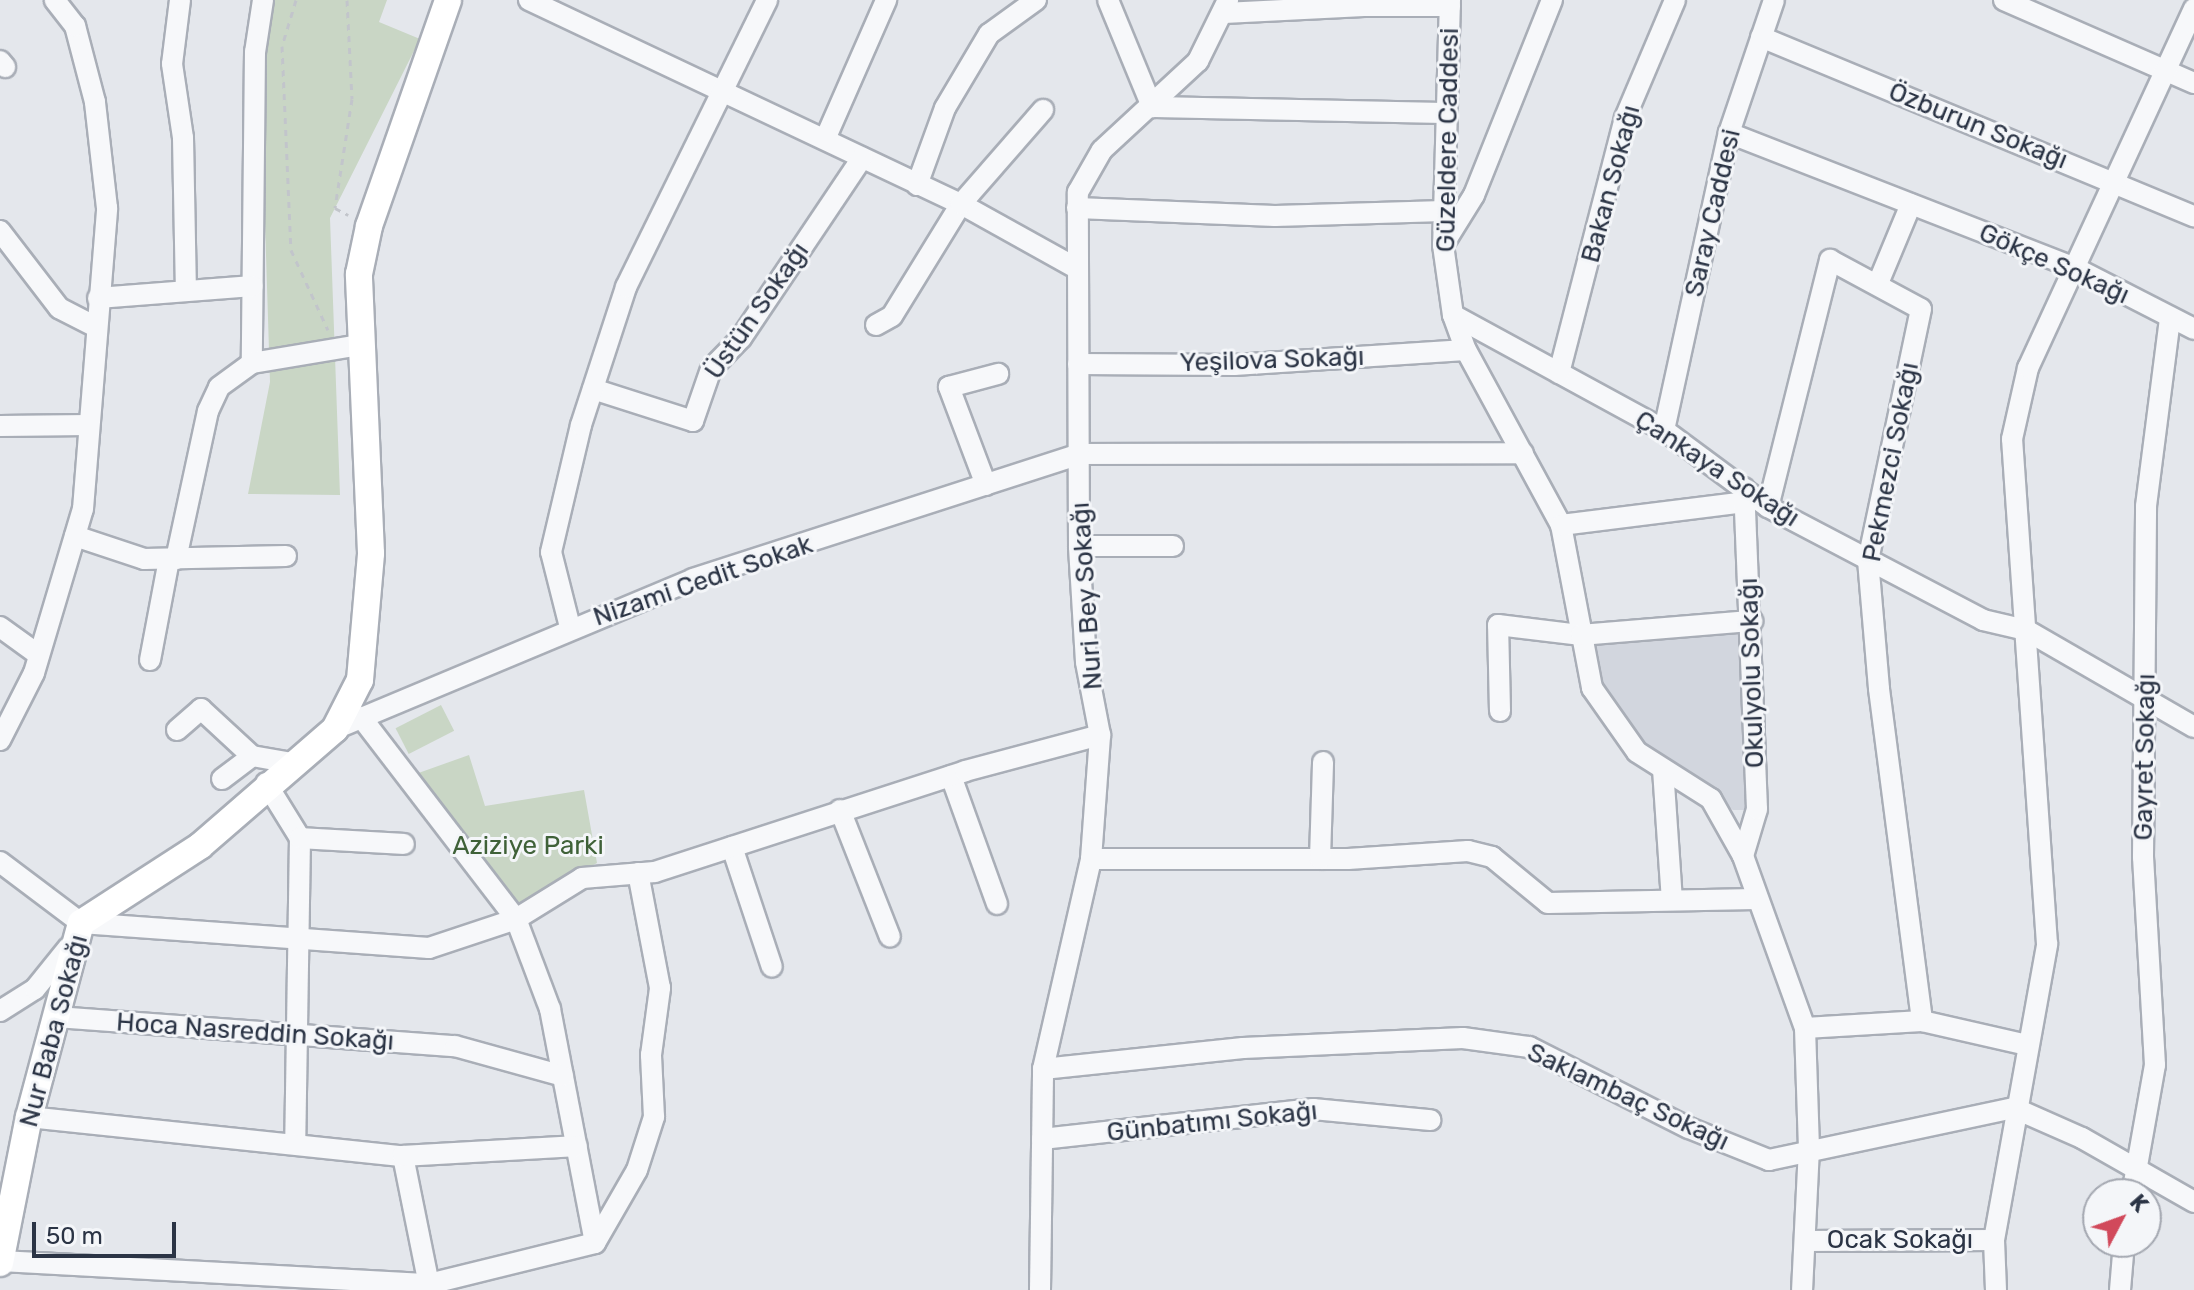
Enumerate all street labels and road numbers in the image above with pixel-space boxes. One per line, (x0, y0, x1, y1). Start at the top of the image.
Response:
street label: Güzeldere Caddesi (1430, 27, 1466, 253)
street label: Özburun Sokağı (1884, 76, 2072, 176)
street label: Bakan Sokağı (1575, 102, 1647, 266)
street label: Saray Caddesi (1678, 126, 1748, 300)
street label: Gökçe Sokağı (1974, 217, 2134, 311)
street label: Üstün Sokağı (698, 237, 816, 385)
street label: Yeşilova Sokağı (1179, 341, 1365, 379)
street label: Pekmezci Sokağı (1856, 360, 1926, 564)
street label: Çankaya Sokağı (1629, 404, 1805, 534)
street label: Nuri Bey Sokağı (1065, 501, 1109, 691)
street label: Nizami Cedit Sokak (589, 529, 817, 633)
street label: Okulyolu Sokağı (1733, 577, 1771, 769)
street label: Gayret Sokağı (2128, 673, 2162, 841)
street label: Nur Baba Sokağı (13, 931, 95, 1131)
street label: Hoca Nasreddin Sokağı (115, 1007, 395, 1057)
street label: Saklambaç Sokağı (1522, 1037, 1734, 1157)
street label: Günbatımı Sokağı (1105, 1095, 1319, 1149)
street label: Ocak Sokağı (1827, 1224, 1973, 1256)

